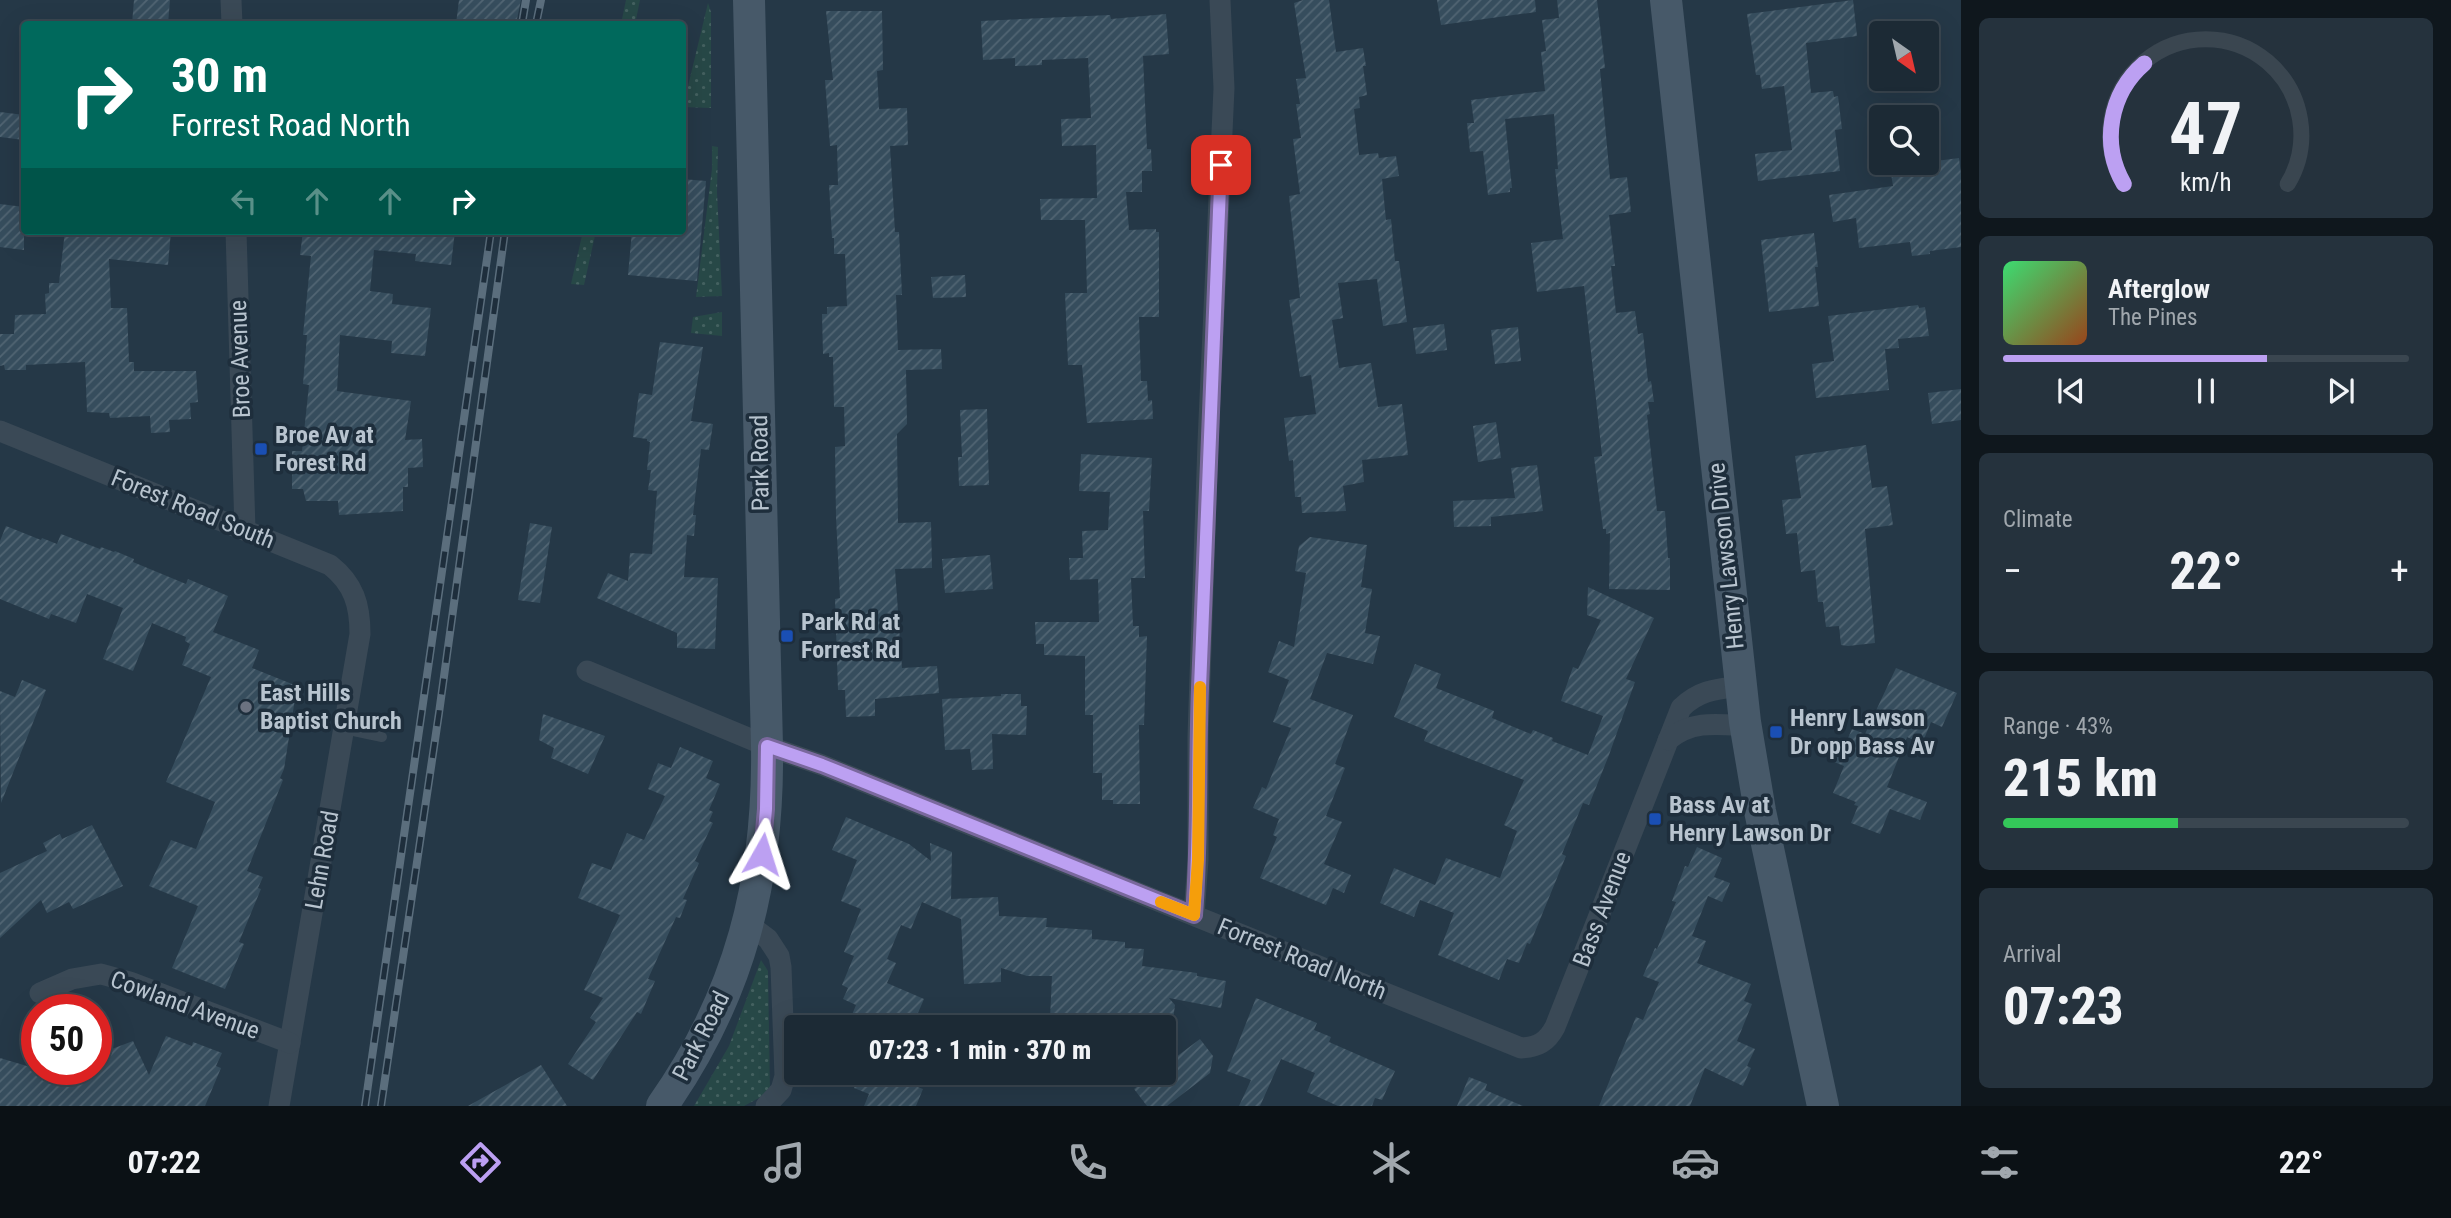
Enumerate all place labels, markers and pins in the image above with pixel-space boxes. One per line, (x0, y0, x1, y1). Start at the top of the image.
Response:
pin (1191, 135, 1251, 195)
place label: Broe Av at Forest Rd (275, 421, 374, 477)
marker: Broe Av at Forest Rd (253, 441, 269, 457)
place label: Park Rd at Forrest Rd (801, 608, 900, 664)
marker: Park Rd at Forrest Rd (779, 628, 795, 644)
place label: East Hills Baptist Church (260, 679, 402, 735)
marker: East Hills Baptist Church (238, 699, 254, 715)
place label: Henry Lawson Dr opp Bass Av (1790, 704, 1935, 760)
marker: Henry Lawson Dr opp Bass Av (1768, 724, 1784, 740)
place label: Bass Av at Henry Lawson Dr (1669, 791, 1831, 847)
marker: Bass Av at Henry Lawson Dr (1647, 811, 1663, 827)

